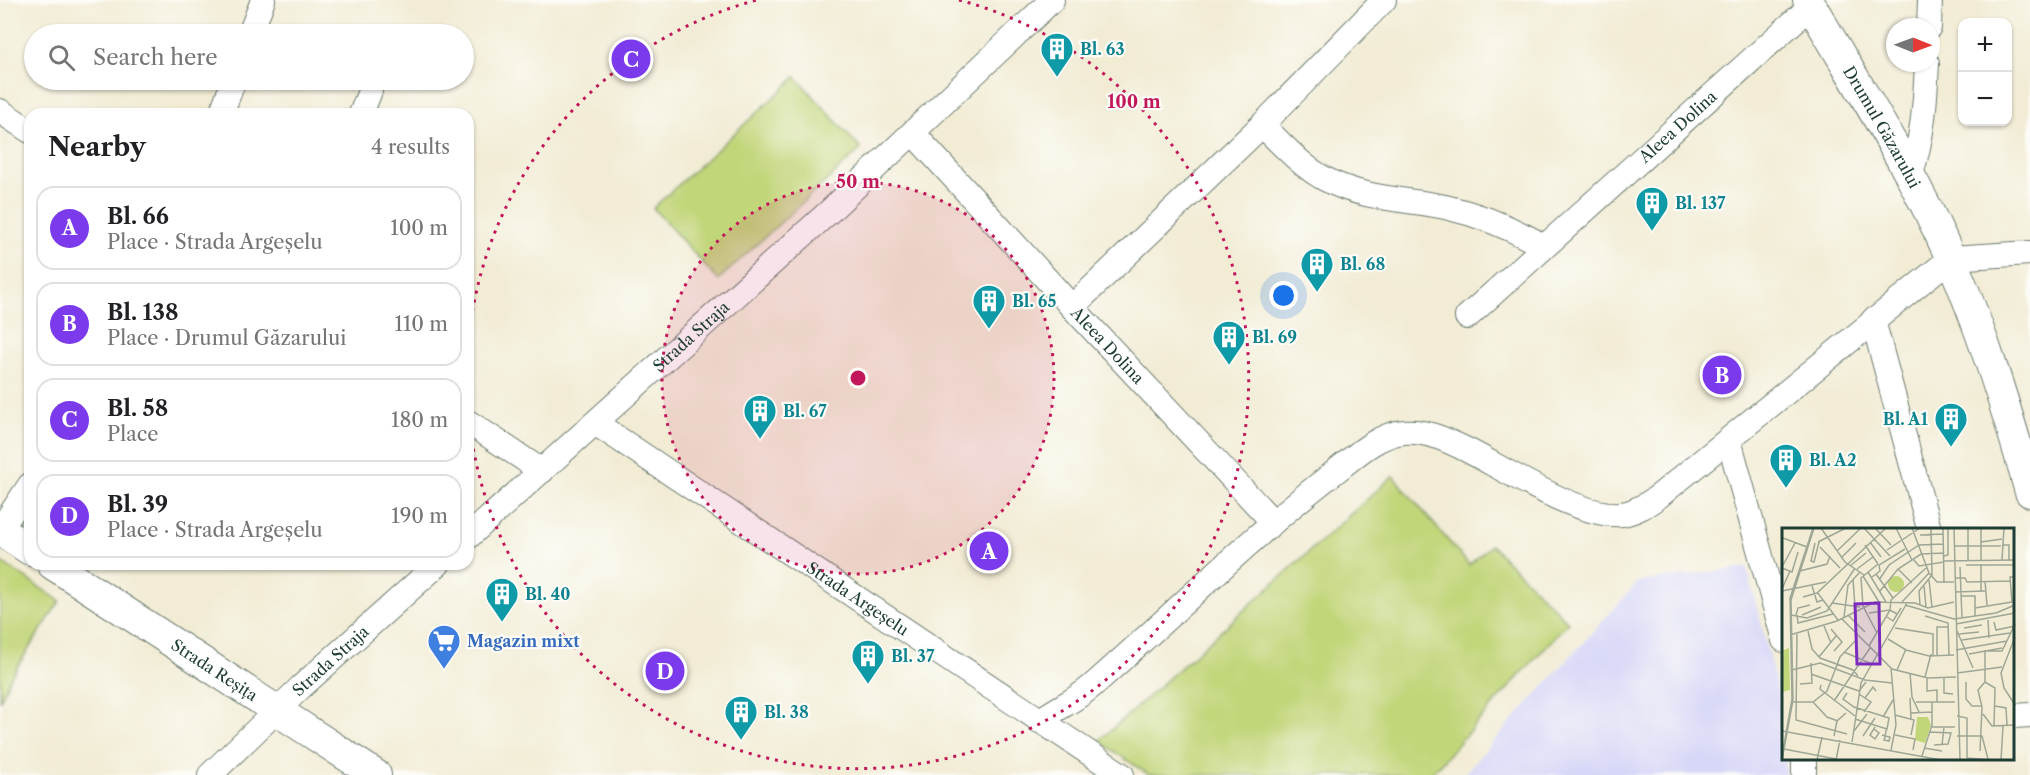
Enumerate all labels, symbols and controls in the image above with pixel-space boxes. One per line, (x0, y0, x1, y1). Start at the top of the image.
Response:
north arrow (1886, 18, 1940, 72)
map controls (1958, 18, 2012, 126)
button: + (1958, 18, 2012, 72)
search box (24, 24, 474, 90)
building icon: Bl. 63 (1039, 31, 1075, 78)
pin: C (612, 36, 650, 82)
place label: Bl. 63 (1080, 39, 1124, 59)
icon: search (45, 41, 78, 74)
text: Search here (93, 44, 218, 71)
street label: Drumul Găzarului (1839, 62, 1925, 192)
button: − (1958, 72, 2012, 126)
street label: Aleea Dolina (1634, 86, 1721, 167)
text: 100 m (1107, 91, 1161, 113)
text: Nearby (48, 131, 146, 163)
text: 4 results (371, 135, 450, 159)
text: 50 m (836, 171, 880, 193)
building icon: Bl. 137 (1634, 185, 1670, 232)
place label: Bl. 137 (1675, 193, 1726, 213)
text: Bl. 66 (107, 203, 169, 230)
text: A (62, 216, 77, 240)
text: 100 m (390, 216, 448, 240)
text: Place · Strada Argeșelu (107, 230, 323, 254)
building icon: Bl. 68 (1299, 246, 1335, 293)
place label: Bl. 68 (1340, 254, 1385, 274)
your location (1269, 281, 1298, 310)
building icon: Bl. 65 (971, 283, 1007, 330)
place label: Bl. 65 (1012, 291, 1056, 311)
street label: Strada Straja (649, 296, 734, 376)
text: Bl. 138 (107, 299, 178, 326)
street label: Aleea Dolina (1066, 302, 1149, 388)
text: B (62, 312, 77, 336)
text: 110 m (395, 312, 448, 336)
building icon: Bl. 69 (1211, 319, 1247, 366)
text: Place · Drumul Găzarului (107, 326, 346, 350)
place label: Bl. 69 (1252, 327, 1297, 347)
pin: B (1702, 352, 1742, 398)
centre of rings (848, 368, 868, 388)
building icon: Bl. 67 (742, 393, 778, 440)
text: Bl. 58 (107, 395, 168, 422)
place label: Bl. 67 (783, 401, 827, 421)
building icon: Bl. A1 (1933, 401, 1969, 448)
text: C (61, 408, 78, 432)
text: 180 m (391, 408, 448, 432)
place label: Bl. A1 (1883, 409, 1929, 429)
text: Place (107, 422, 158, 446)
building icon: Bl. A2 (1768, 442, 1804, 489)
place label: Bl. A2 (1809, 450, 1857, 470)
text: Bl. 39 (107, 491, 168, 518)
text: D (61, 504, 78, 528)
text: 190 m (391, 504, 448, 528)
text: Place · Strada Argeșelu (107, 518, 323, 542)
pin: A (970, 528, 1008, 574)
inset map (1782, 528, 2015, 760)
street label: Strada Argeșelu (803, 557, 913, 640)
building icon: Bl. 40 (484, 576, 520, 623)
place label: Bl. 40 (525, 584, 571, 604)
street label: Strada Straja (288, 621, 373, 700)
supermarket icon: Magazin mixt (426, 623, 462, 670)
place label: Magazin mixt (467, 631, 580, 651)
street label: Strada Reșița (168, 634, 262, 706)
building icon: Bl. 37 (850, 638, 886, 685)
place label: Bl. 37 (891, 646, 935, 666)
pin: D (646, 648, 684, 694)
building icon: Bl. 38 (723, 694, 759, 741)
place label: Bl. 38 (764, 702, 809, 722)

